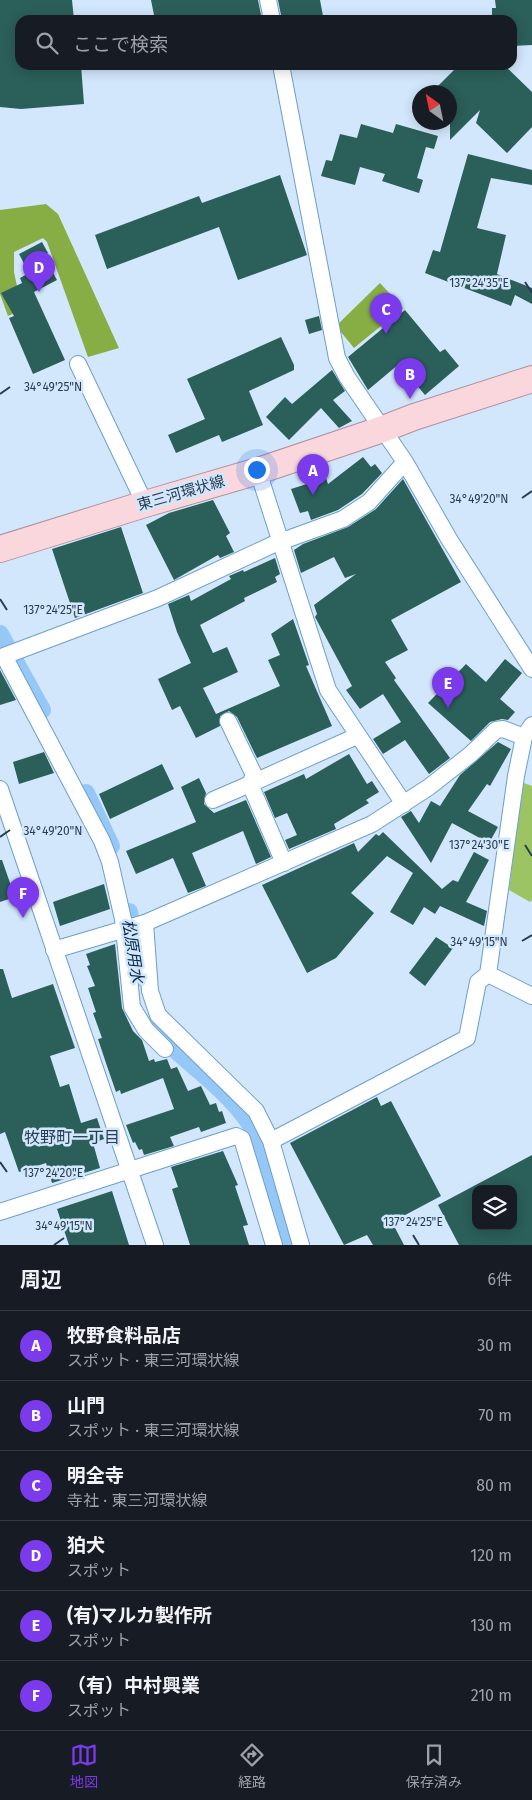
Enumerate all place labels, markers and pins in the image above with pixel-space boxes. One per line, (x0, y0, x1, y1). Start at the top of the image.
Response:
pin: D (23, 251, 55, 292)
pin: C (370, 293, 402, 334)
pin: B (394, 358, 426, 399)
pin: A (297, 454, 329, 495)
pin: E (432, 667, 464, 708)
pin: F (7, 877, 39, 918)

